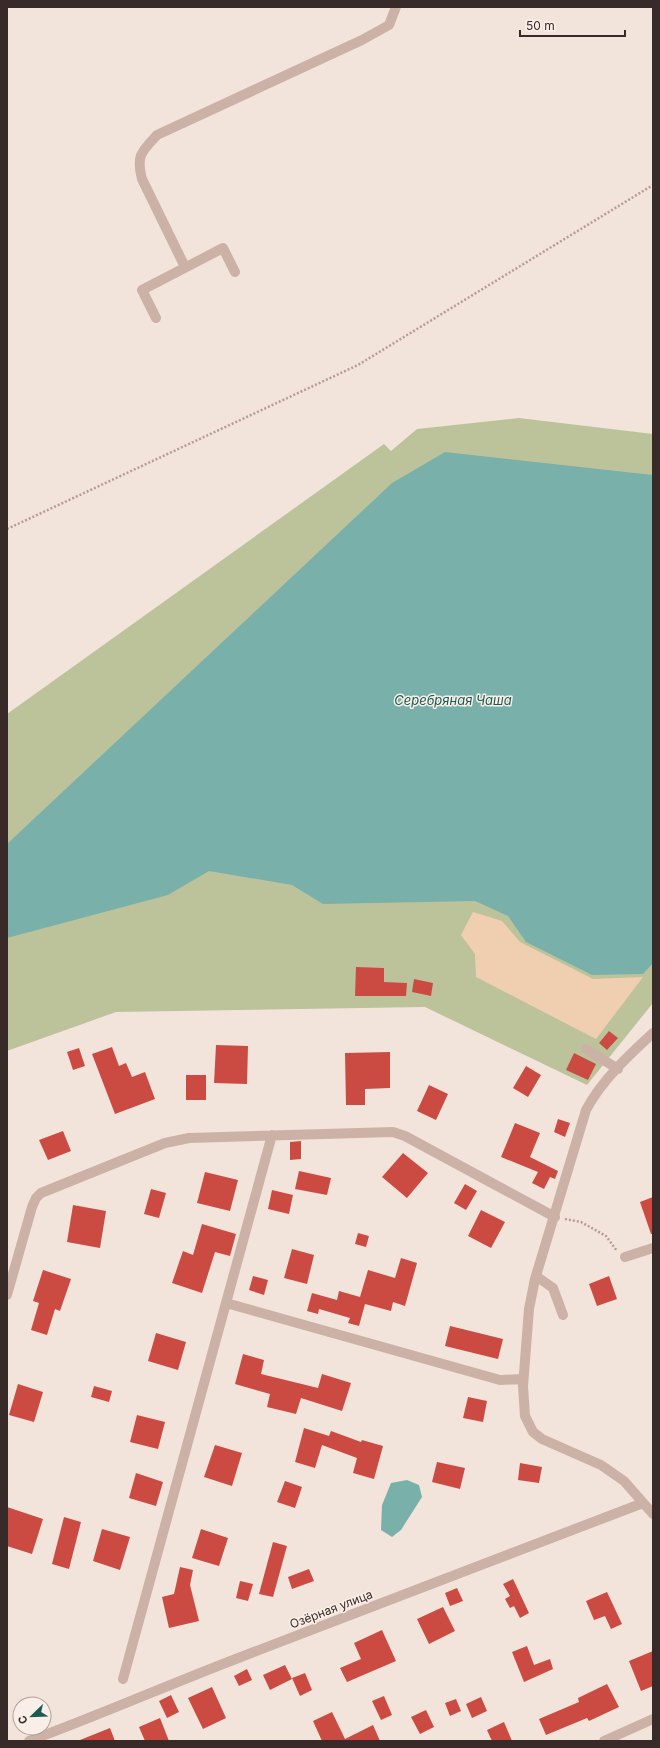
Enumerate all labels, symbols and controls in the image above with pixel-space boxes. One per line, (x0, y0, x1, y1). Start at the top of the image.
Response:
scale bar (520, 12, 625, 38)
text: 50 m (526, 18, 555, 33)
water label: Серебряная Чаша (394, 692, 512, 708)
street label: Озёрная улица (288, 1586, 374, 1632)
north arrow (12, 1696, 52, 1736)
text: С (15, 1713, 31, 1726)

